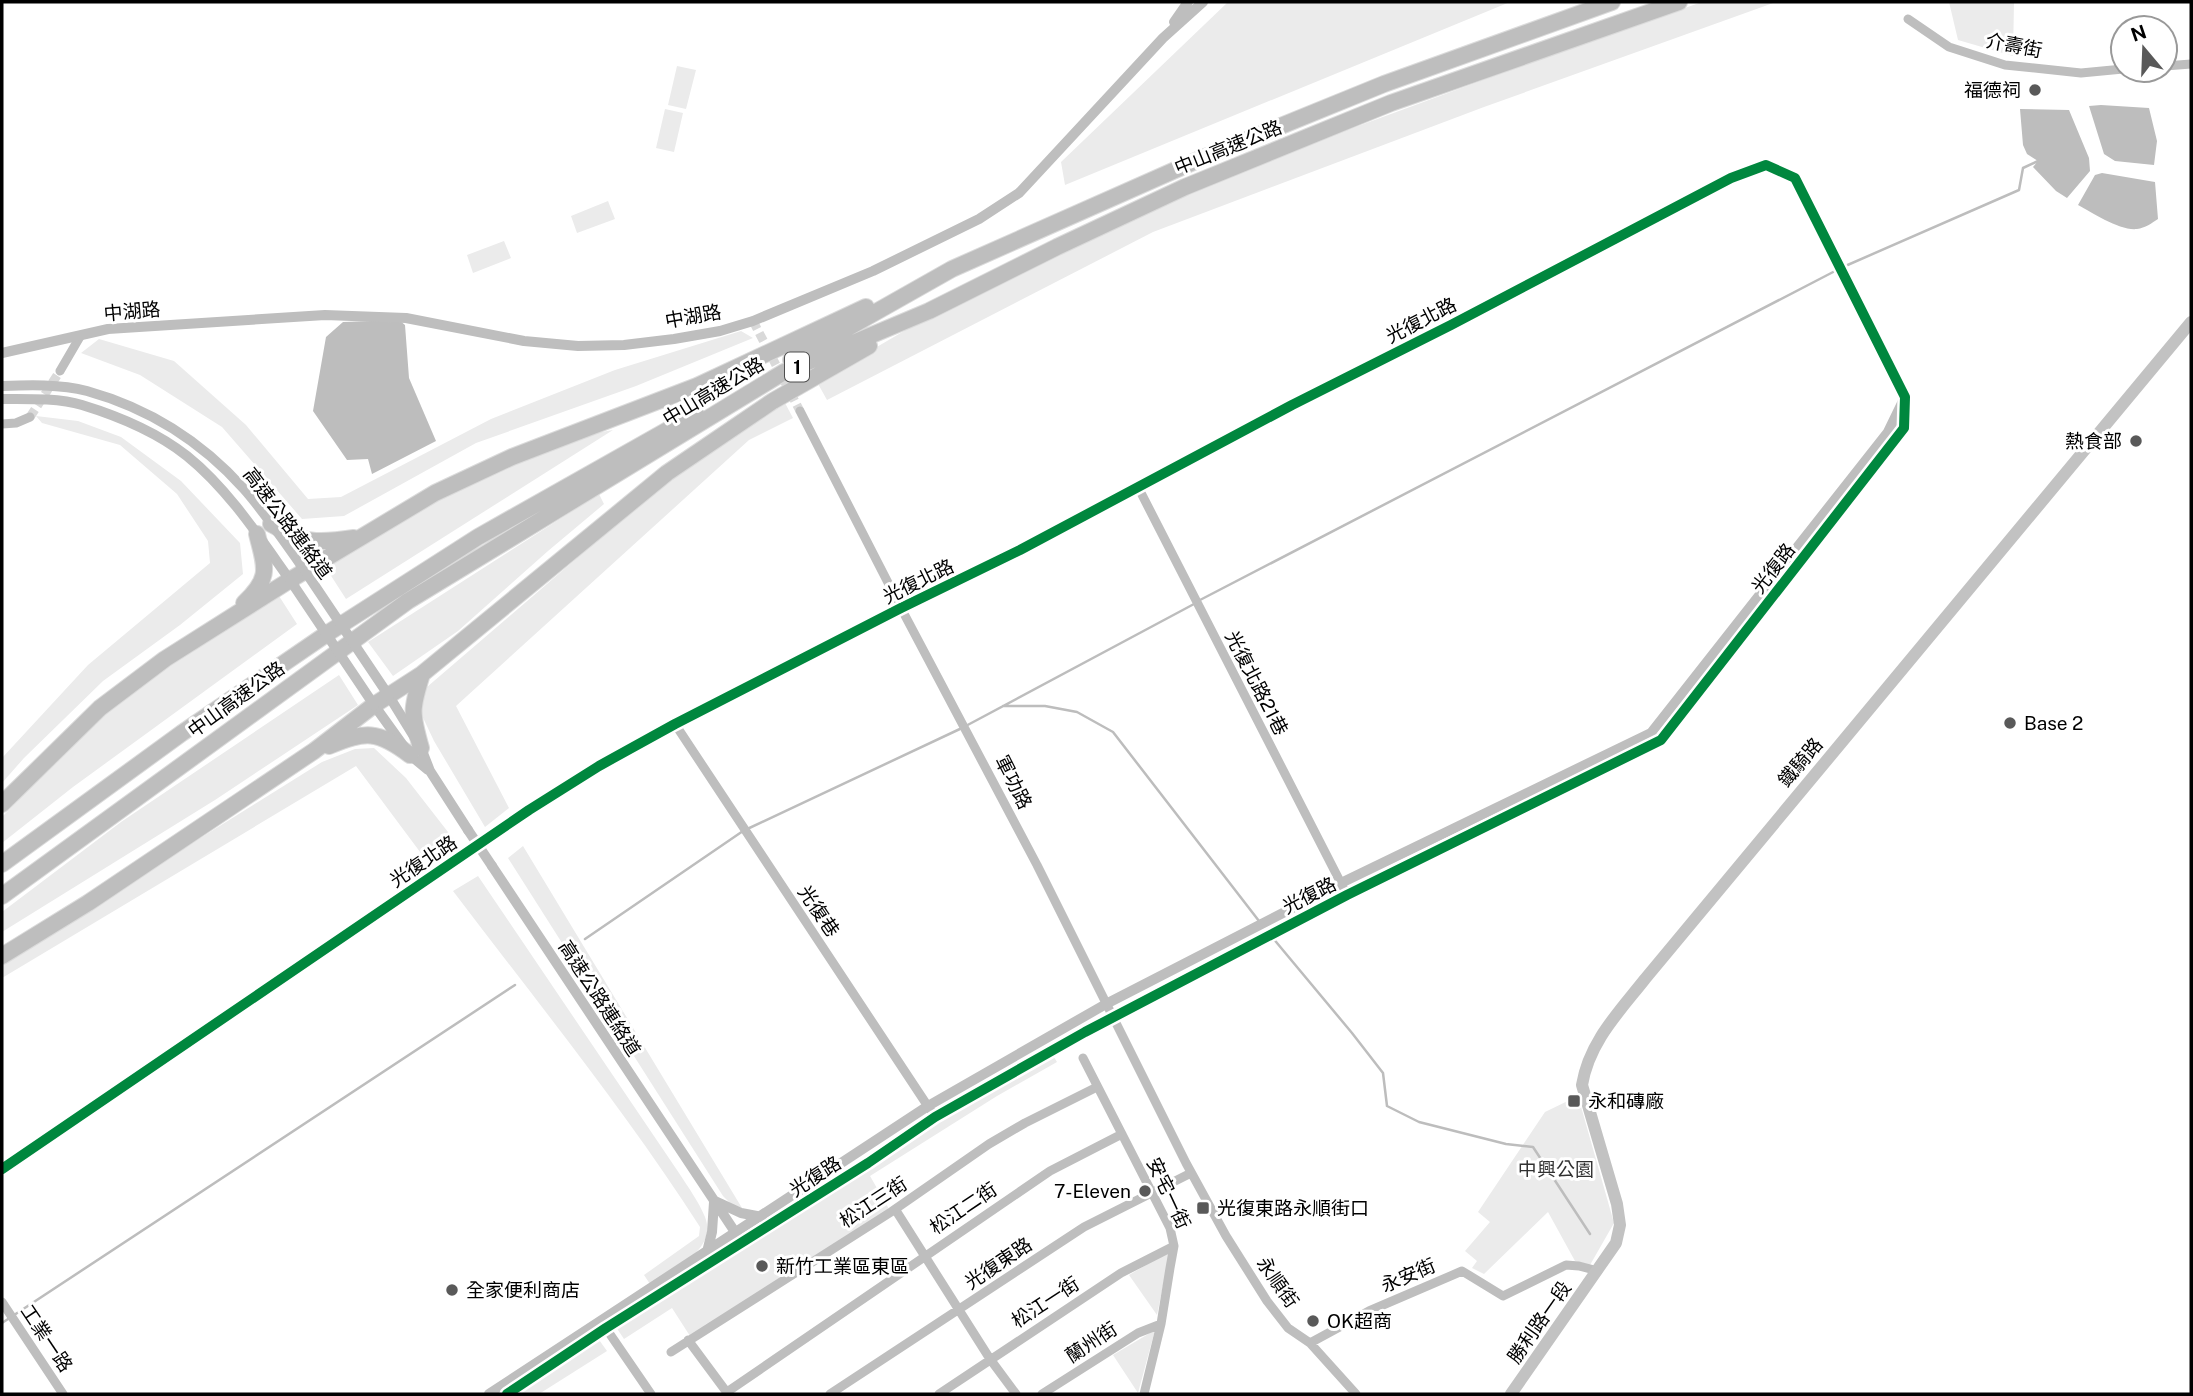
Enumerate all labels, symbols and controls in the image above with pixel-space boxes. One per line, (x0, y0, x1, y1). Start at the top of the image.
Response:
north arrow (2109, 14, 2179, 84)
text: N (2128, 20, 2149, 46)
street label: 介壽街 (1984, 29, 2044, 61)
place label: 福德祠 (1964, 79, 2021, 101)
marker: 福德祠 (2027, 82, 2043, 98)
street label: 中山高速公路 (1171, 115, 1285, 179)
street label: 光復北路 (1382, 293, 1460, 347)
street label: 中湖路 (103, 298, 161, 324)
street label: 中湖路 (663, 300, 723, 332)
street label: 中山高速公路 (658, 352, 768, 430)
road number: 1 (785, 352, 809, 382)
place label: 熱食部 (2065, 430, 2122, 452)
marker: 熱食部 (2128, 433, 2144, 449)
street label: 高速公路連絡道 (239, 463, 337, 583)
street label: 光復路 (1747, 539, 1799, 597)
street label: 光復北路 (879, 554, 957, 608)
street label: 光復北路21巷 (1221, 627, 1293, 739)
street label: 中山高速公路 (183, 657, 289, 741)
place label: Base 2 (2024, 712, 2083, 734)
marker: Base 2 (2002, 715, 2018, 731)
street label: 鐵騎路 (1773, 733, 1827, 791)
street label: 軍功路 (991, 752, 1037, 812)
street label: 光復北路 (385, 831, 461, 891)
street label: 光復路 (1279, 872, 1339, 918)
street label: 光復巷 (794, 881, 844, 941)
street label: 高速公路連絡道 (555, 936, 645, 1060)
place label: 永和磚廠 (1588, 1090, 1664, 1112)
marker: 永和磚廠 (1566, 1093, 1582, 1109)
street label: 光復路 (785, 1151, 845, 1201)
street label: 安宅一街 (1143, 1154, 1195, 1232)
park label: 中興公園 (1518, 1158, 1594, 1180)
street label: 松江三街 (835, 1172, 911, 1232)
street label: 松江二街 (925, 1178, 1001, 1238)
place label: 7-Eleven (1054, 1180, 1131, 1202)
marker: 7-Eleven (1137, 1183, 1153, 1199)
place label: 光復東路永順街口 (1217, 1197, 1369, 1219)
marker: 光復東路永順街口 (1195, 1200, 1211, 1216)
street label: 光復東路 (960, 1233, 1036, 1293)
street label: 永順街 (1253, 1252, 1303, 1312)
street label: 永安街 (1377, 1254, 1439, 1296)
place label: 新竹工業區東區 (776, 1255, 909, 1277)
marker: 新竹工業區東區 (754, 1258, 770, 1274)
street label: 松江一街 (1007, 1272, 1083, 1332)
street label: 勝利路一段 (1503, 1277, 1575, 1367)
place label: 全家便利商店 (466, 1279, 580, 1301)
marker: 全家便利商店 (444, 1282, 460, 1298)
street label: 工業一路 (17, 1300, 77, 1376)
place label: OK超商 (1327, 1310, 1392, 1332)
marker: OK超商 (1305, 1313, 1321, 1329)
street label: 蘭州街 (1061, 1317, 1121, 1367)

